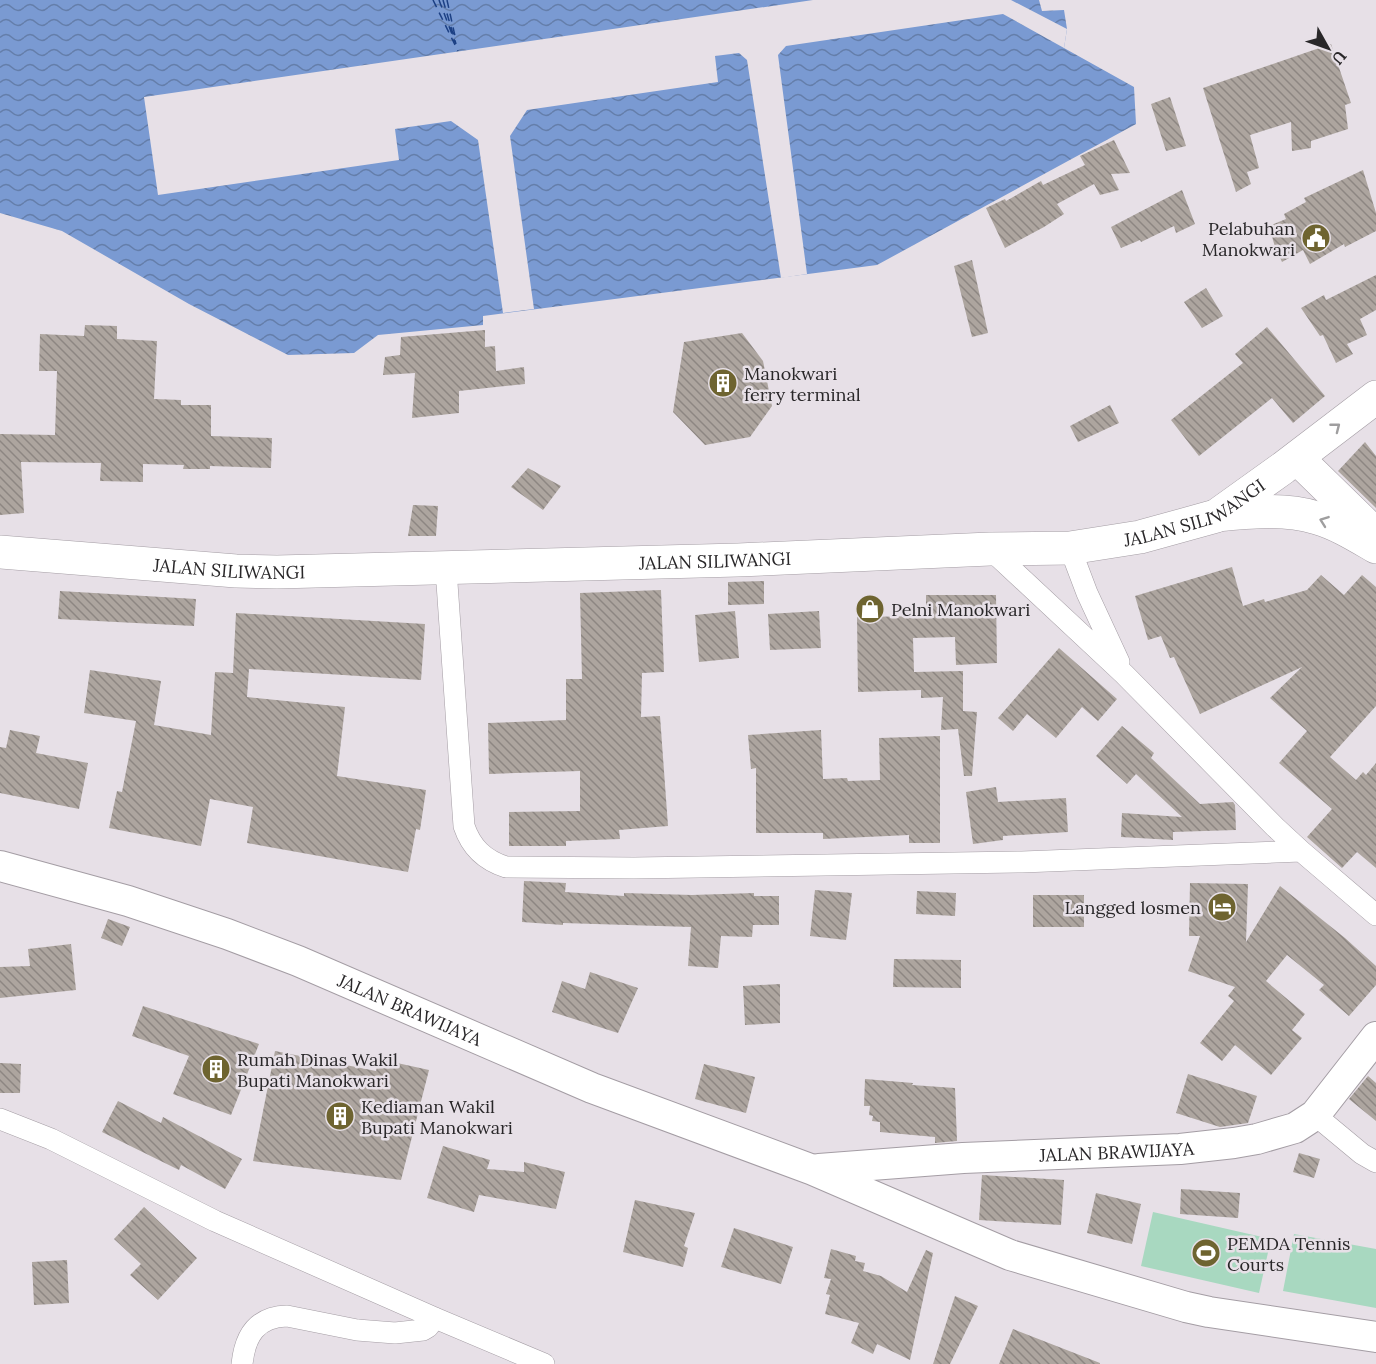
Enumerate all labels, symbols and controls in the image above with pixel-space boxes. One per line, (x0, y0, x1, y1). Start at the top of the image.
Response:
north arrow (1298, 18, 1358, 78)
text: U (1328, 47, 1351, 69)
place label: Pelabuhan Manokwari (1202, 217, 1295, 261)
public building icon: Pelabuhan Manokwari (1300, 222, 1332, 254)
place label: Manokwari ferry terminal (744, 362, 861, 406)
building icon: Manokwari ferry terminal (707, 367, 739, 399)
one-way arrow (1330, 424, 1341, 435)
street label: JALAN SILIWANGI (1121, 473, 1269, 551)
one-way arrow (1319, 515, 1330, 528)
street label: JALAN SILIWANGI (638, 546, 792, 574)
street label: JALAN SILIWANGI (151, 553, 306, 584)
shop icon: Pelni Manokwari (854, 593, 886, 625)
place label: Pelni Manokwari (891, 598, 1030, 621)
hotel icon: Langged losmen (1206, 891, 1238, 923)
place label: Langged losmen (1064, 896, 1201, 919)
street label: JALAN BRAWIJAYA (334, 968, 486, 1051)
place label: Rumah Dinas Wakil Bupati Manokwari (237, 1048, 398, 1092)
building icon: Rumah Dinas Wakil Bupati Manokwari (200, 1053, 232, 1085)
place label: Kediaman Wakil Bupati Manokwari (361, 1095, 513, 1139)
building icon: Kediaman Wakil Bupati Manokwari (324, 1100, 356, 1132)
street label: JALAN BRAWIJAYA (1038, 1136, 1196, 1166)
place label: PEMDA Tennis Courts (1227, 1232, 1350, 1276)
sports icon: PEMDA Tennis Courts (1190, 1237, 1222, 1269)

